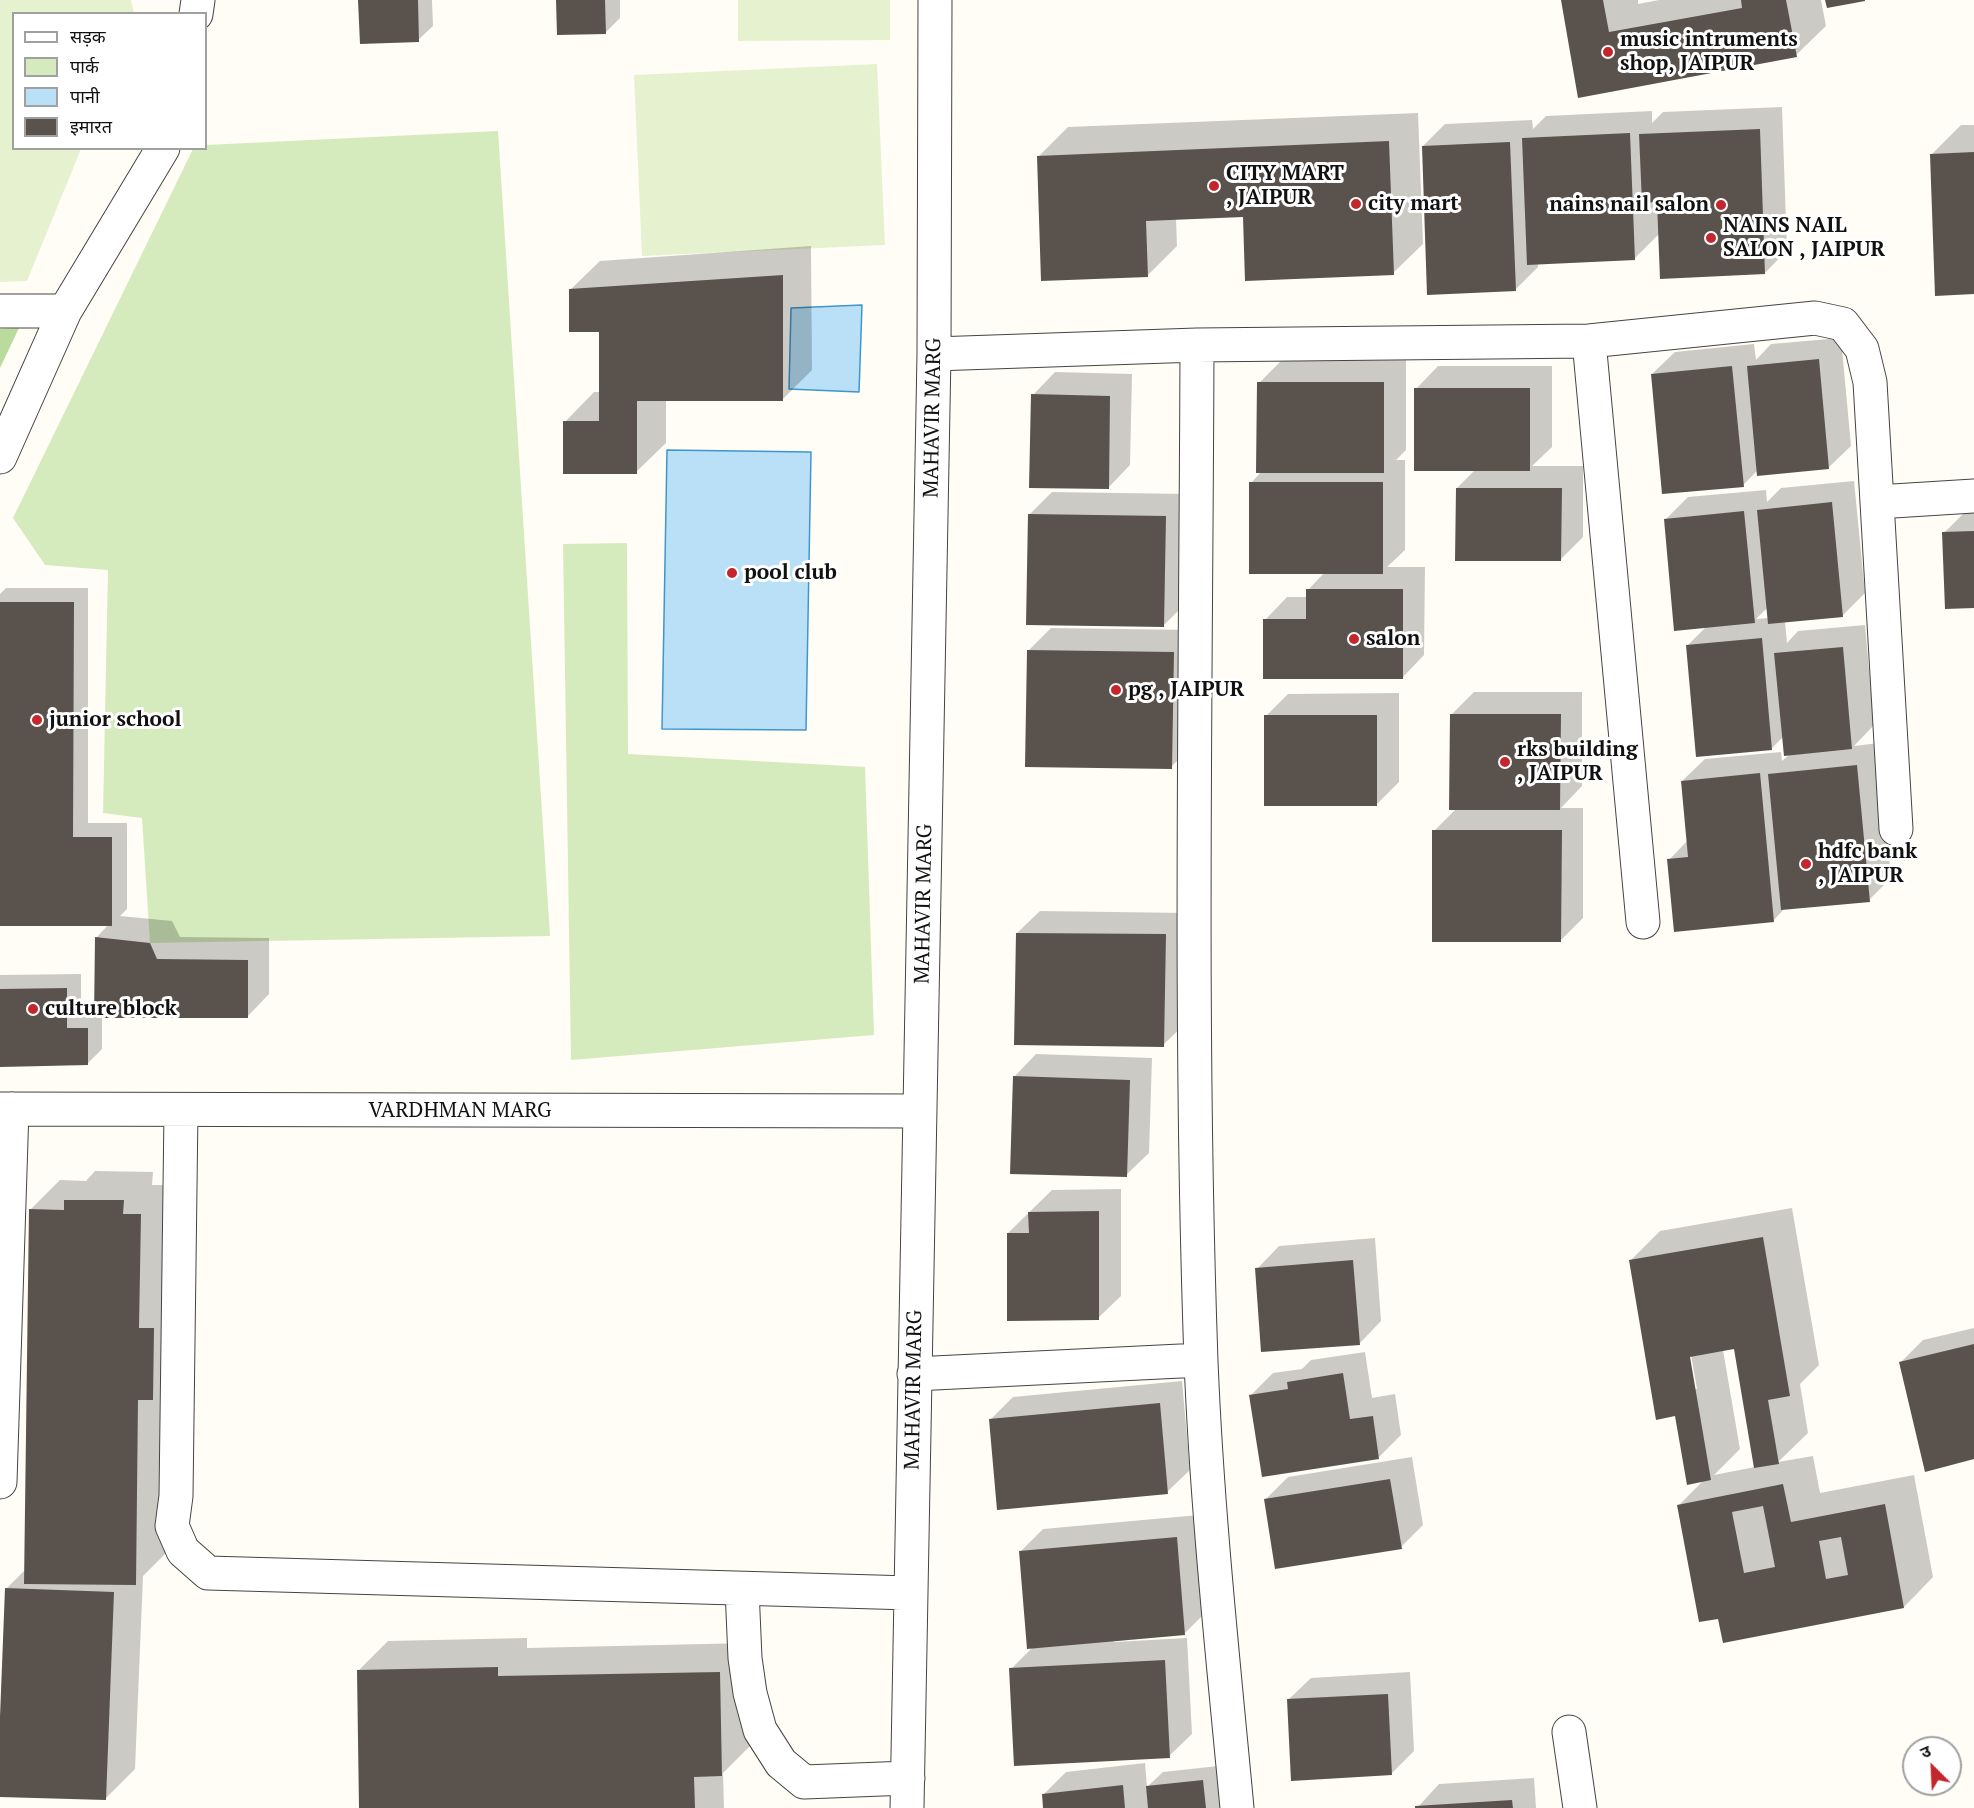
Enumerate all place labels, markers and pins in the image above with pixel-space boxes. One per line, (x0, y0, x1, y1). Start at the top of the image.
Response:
place label: music intruments shop, JAIPUR (1620, 27, 1798, 77)
marker: music intruments shop, JAIPUR (1601, 45, 1615, 59)
place label: CITY MART , JAIPUR (1226, 161, 1344, 211)
marker: CITY MART , JAIPUR (1207, 179, 1221, 193)
place label: city mart (1368, 191, 1459, 217)
place label: nains nail salon (1549, 192, 1709, 218)
marker: city mart (1349, 197, 1363, 211)
marker: nains nail salon (1714, 198, 1728, 212)
place label: NAINS NAIL SALON , JAIPUR (1723, 213, 1885, 263)
marker: NAINS NAIL SALON , JAIPUR (1704, 231, 1718, 245)
place label: pool club (744, 560, 837, 586)
marker: pool club (725, 566, 739, 580)
place label: salon (1366, 626, 1420, 652)
marker: salon (1347, 632, 1361, 646)
place label: pg , JAIPUR (1128, 677, 1244, 703)
marker: pg , JAIPUR (1109, 683, 1123, 697)
place label: junior school (49, 707, 181, 733)
marker: junior school (30, 713, 44, 727)
place label: rks building , JAIPUR (1517, 737, 1638, 787)
marker: rks building , JAIPUR (1498, 755, 1512, 769)
place label: hdfc bank , JAIPUR (1818, 839, 1917, 889)
marker: hdfc bank , JAIPUR (1799, 857, 1813, 871)
place label: culture block (45, 996, 177, 1022)
marker: culture block (26, 1002, 40, 1016)

